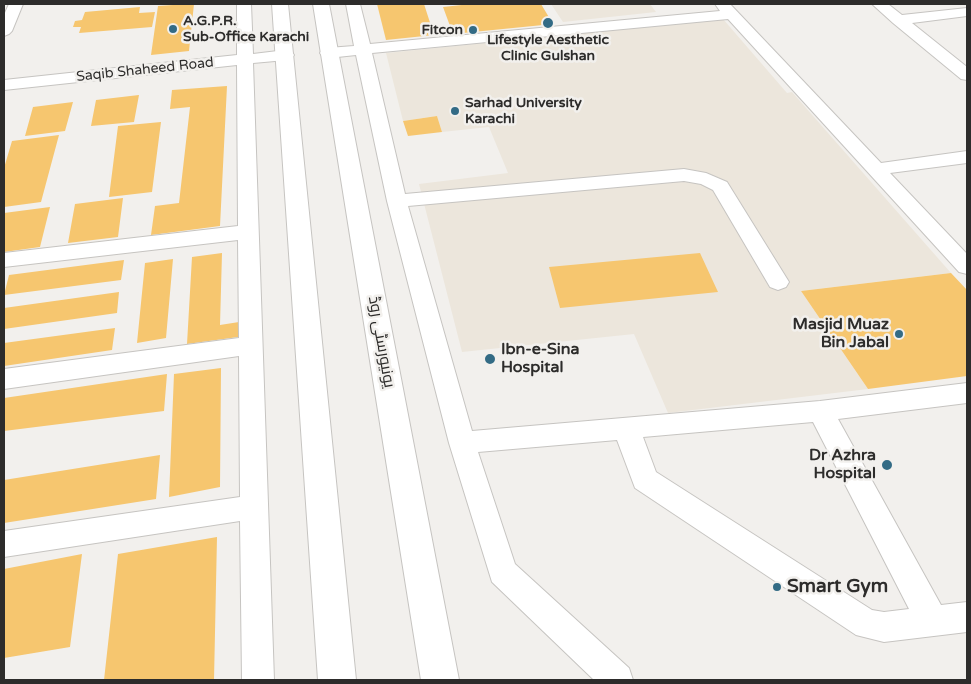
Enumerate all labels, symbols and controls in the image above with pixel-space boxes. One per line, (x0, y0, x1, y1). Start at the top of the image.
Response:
place label: A.G.P.R. Sub-Office Karachi (183, 13, 309, 46)
marker: Lifestyle Aesthetic Clinic Gulshan (541, 16, 555, 30)
place label: Fitcon (421, 22, 463, 38)
marker: A.G.P.R. Sub-Office Karachi (167, 23, 179, 35)
marker: Fitcon (467, 24, 479, 36)
place label: Lifestyle Aesthetic Clinic Gulshan (487, 32, 609, 64)
street label: Saqib Shaheed Road (75, 54, 215, 86)
place label: Sarhad University Karachi (465, 95, 582, 128)
marker: Sarhad University Karachi (449, 105, 461, 117)
street label: یونیورسٹی روڈ (363, 295, 399, 389)
place label: Masjid Muaz Bin Jabal (793, 315, 889, 353)
marker: Masjid Muaz Bin Jabal (893, 328, 905, 340)
place label: Ibn-e-Sina Hospital (501, 340, 579, 378)
marker: Ibn-e-Sina Hospital (483, 352, 497, 366)
place label: Dr Azhra Hospital (809, 446, 876, 484)
marker: Dr Azhra Hospital (880, 458, 894, 472)
place label: Smart Gym (787, 576, 888, 598)
marker: Smart Gym (771, 581, 783, 593)

